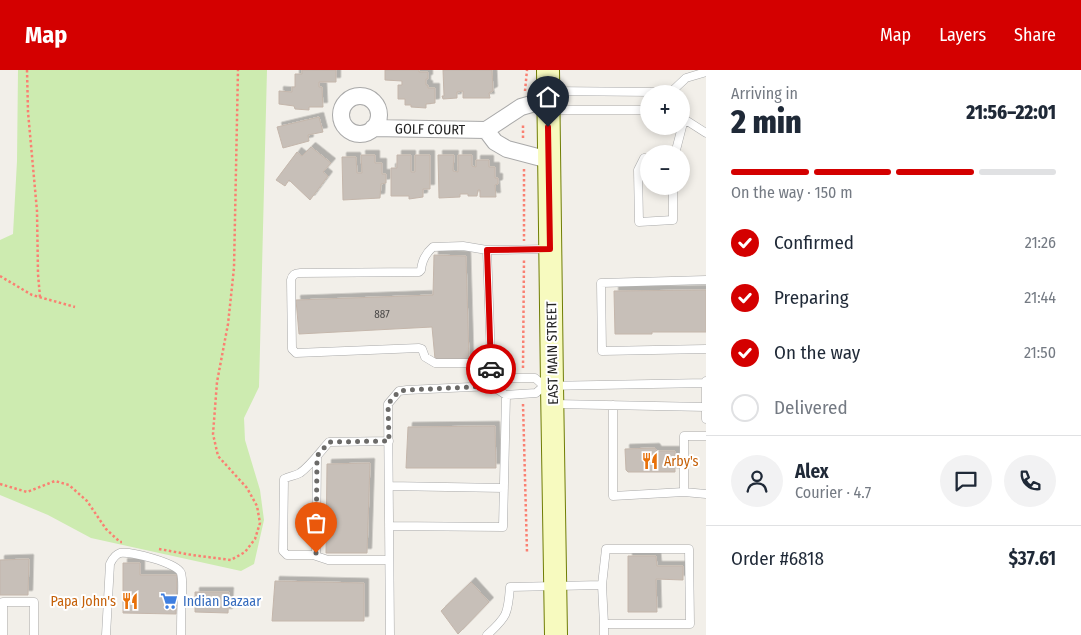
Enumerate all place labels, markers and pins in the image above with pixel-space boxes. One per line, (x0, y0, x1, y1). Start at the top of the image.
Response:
pin (527, 76, 569, 127)
restaurant icon: Arby's (640, 451, 660, 471)
place label: Arby's (664, 453, 699, 470)
pin (295, 502, 337, 553)
restaurant icon: Papa John's (120, 591, 140, 611)
supermarket icon: Indian Bazaar (159, 591, 179, 611)
place label: Papa John's (51, 593, 116, 610)
place label: Indian Bazaar (183, 593, 261, 610)

